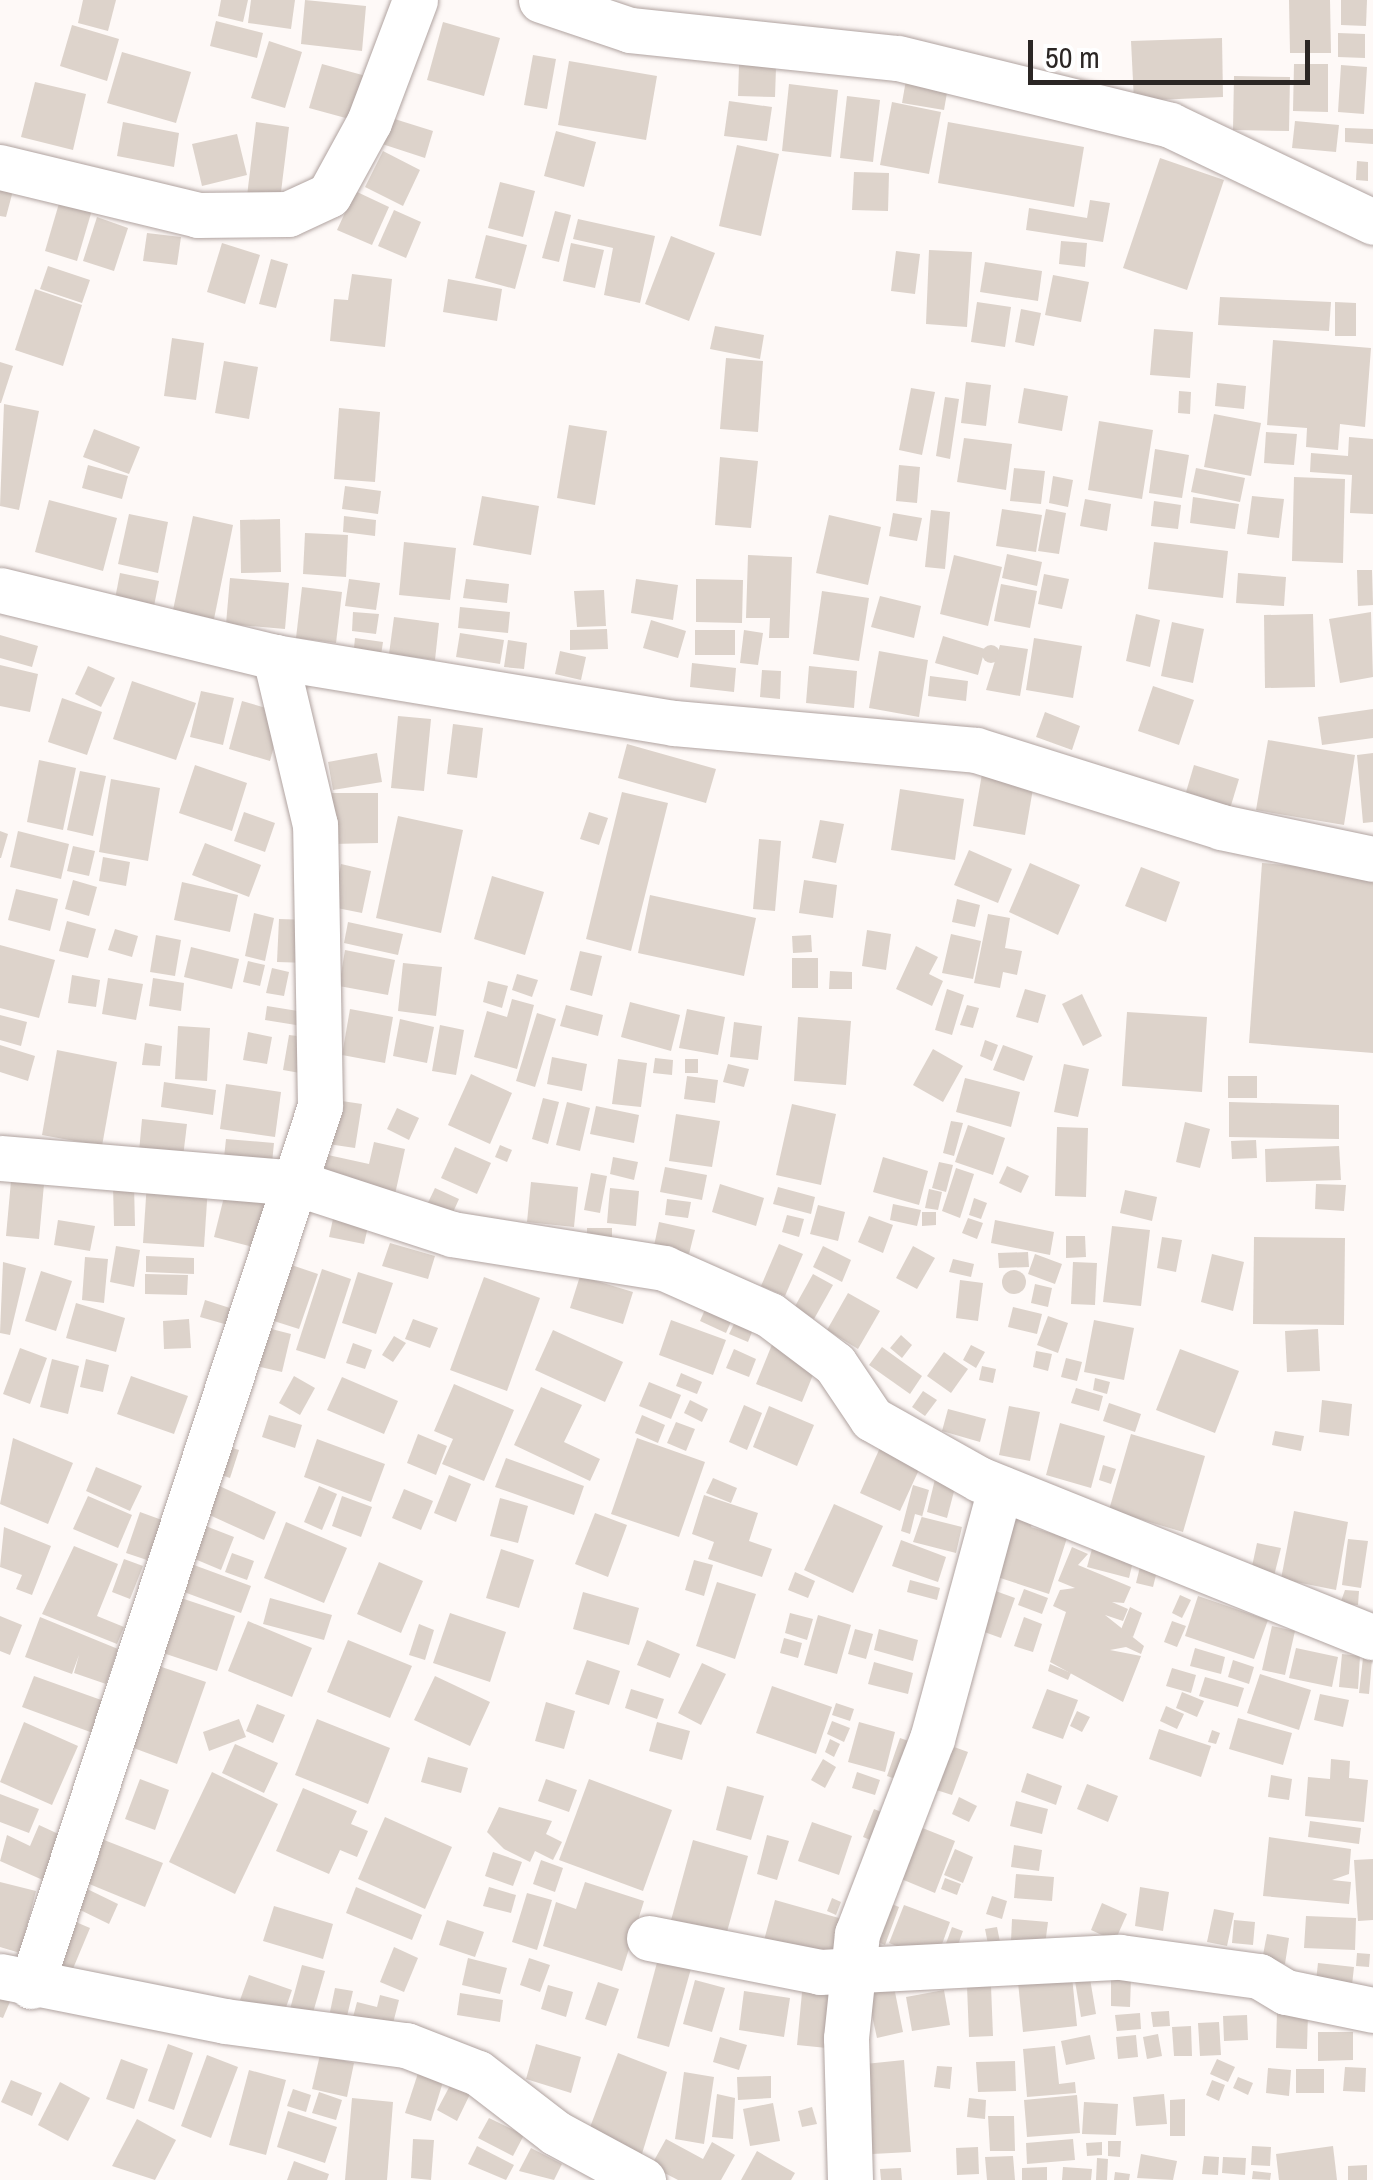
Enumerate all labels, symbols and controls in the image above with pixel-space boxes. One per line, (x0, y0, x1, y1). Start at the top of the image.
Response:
scale bar (1033, 20, 1316, 82)
text: 50 m (1045, 37, 1100, 77)

